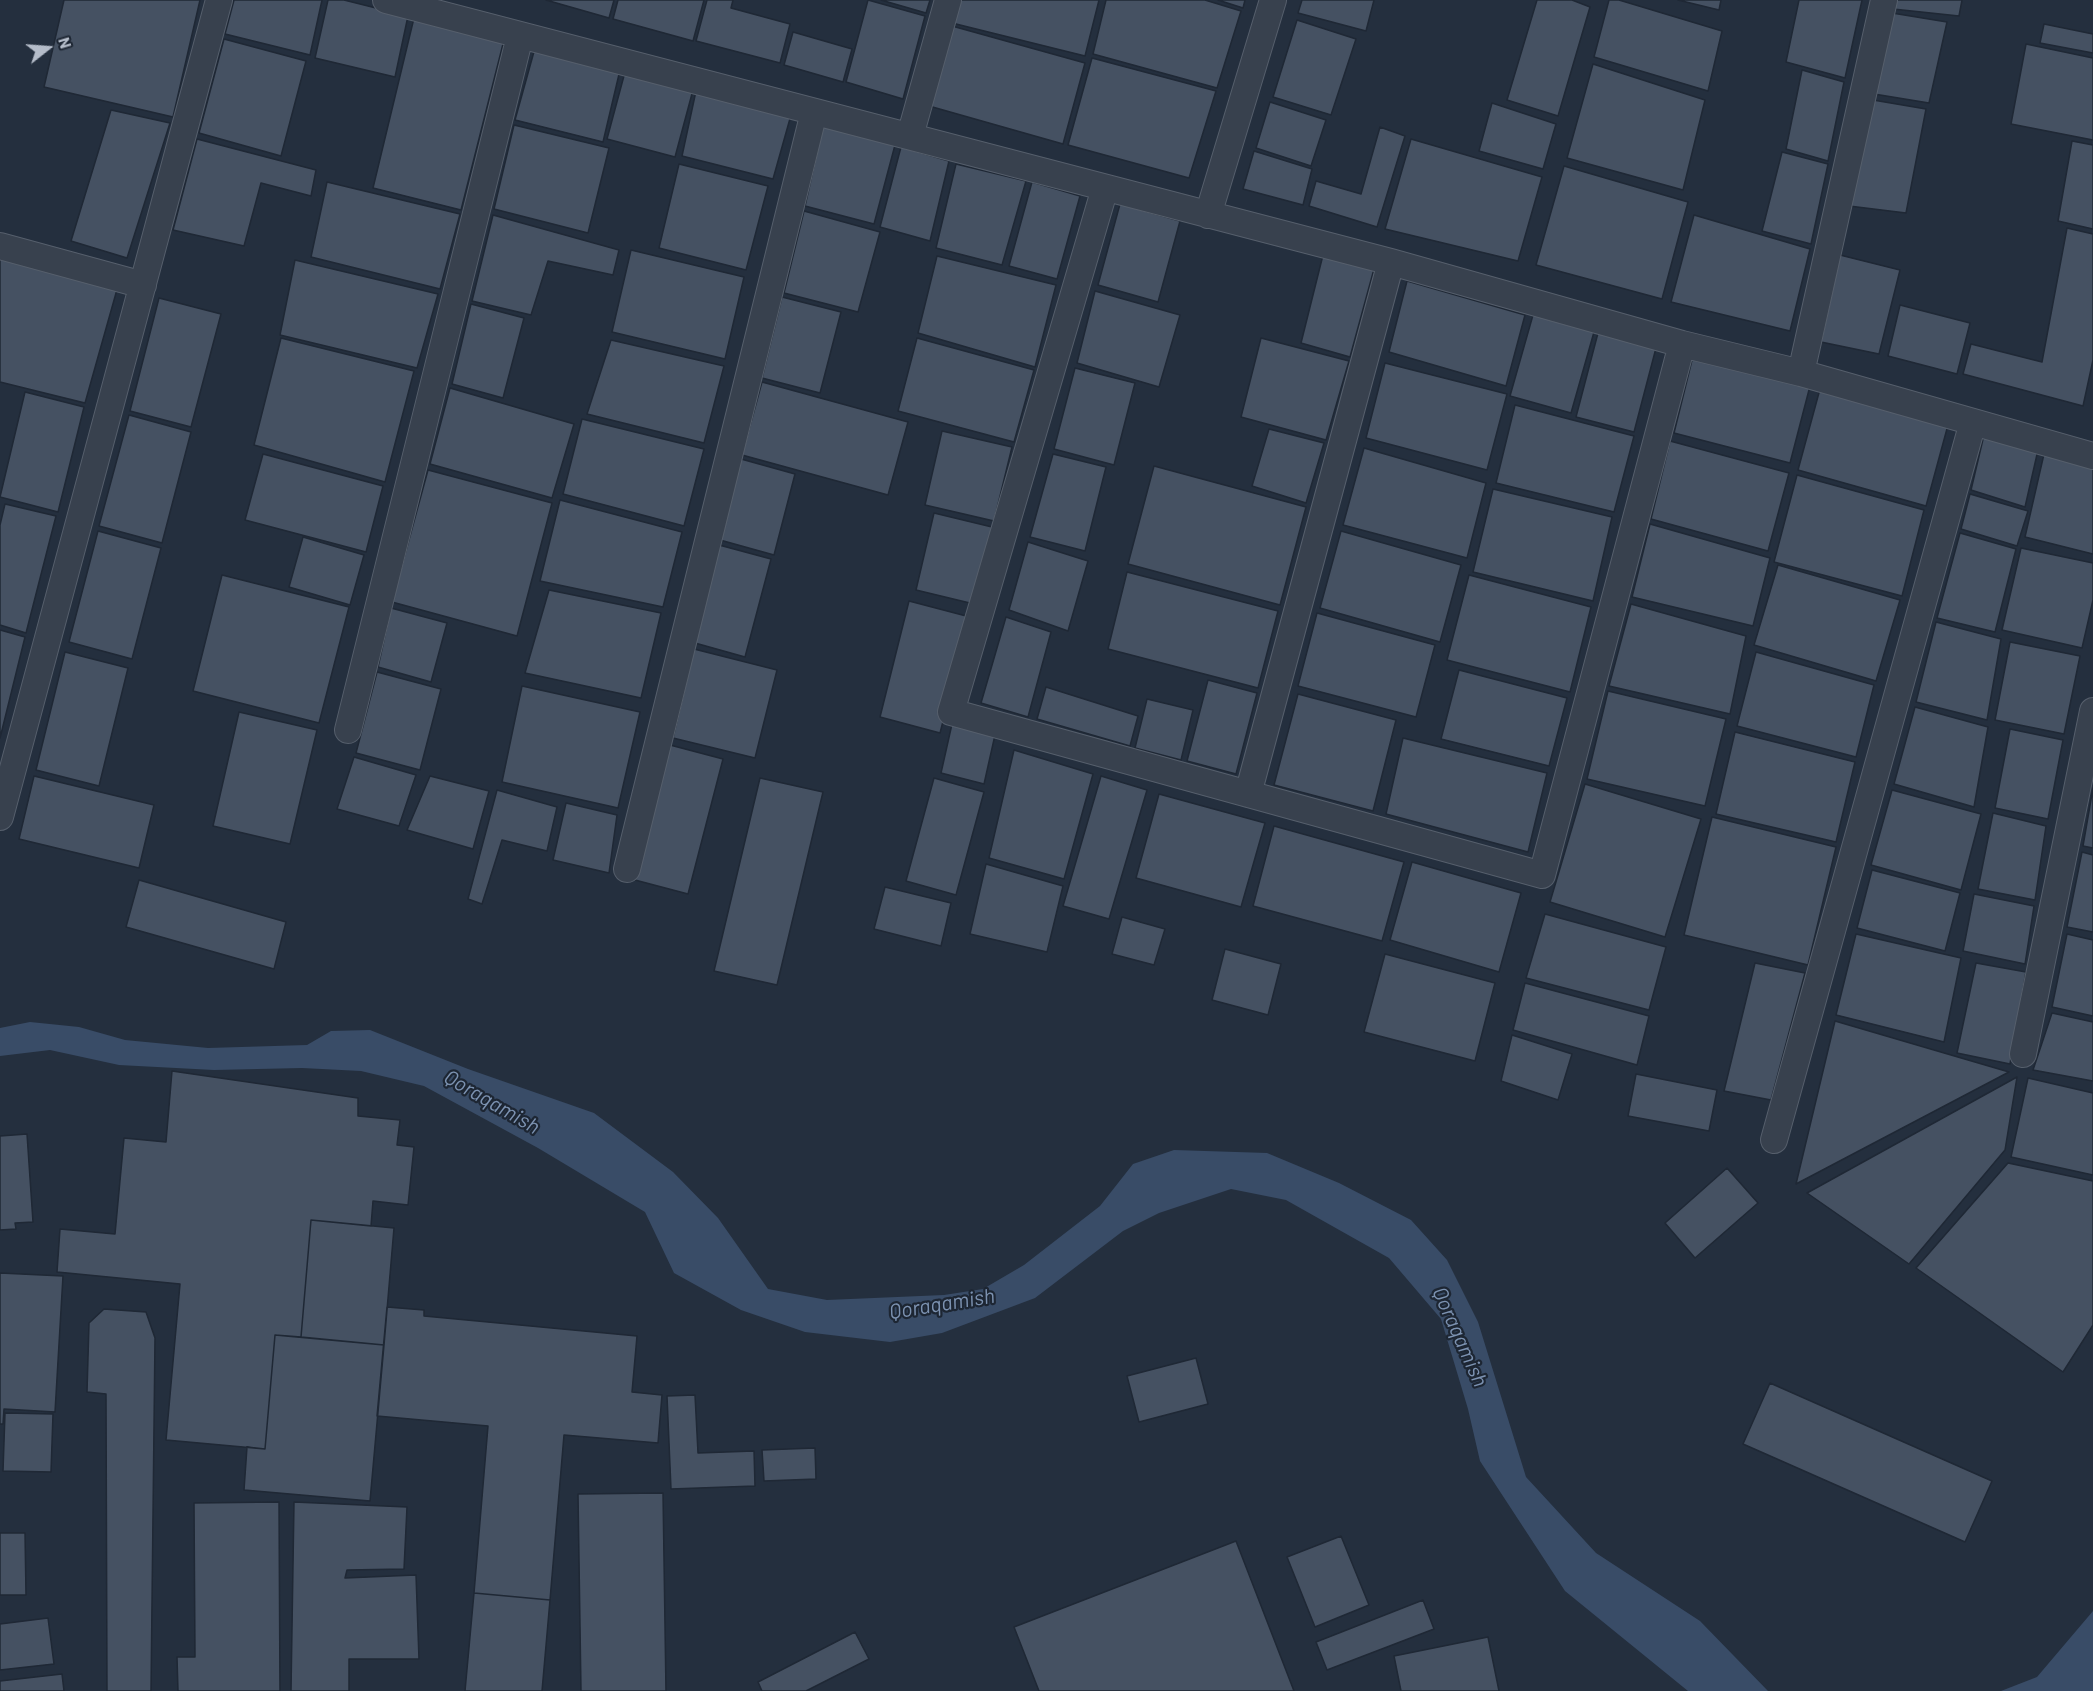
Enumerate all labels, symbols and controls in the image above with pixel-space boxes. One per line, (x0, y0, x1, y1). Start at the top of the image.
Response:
north arrow (18, 18, 78, 78)
text: N (55, 35, 76, 50)
water label: Qoraqamish (440, 1065, 544, 1139)
water label: Qoraqamish (888, 1283, 996, 1325)
water label: Qoraqamish (1427, 1283, 1493, 1391)

